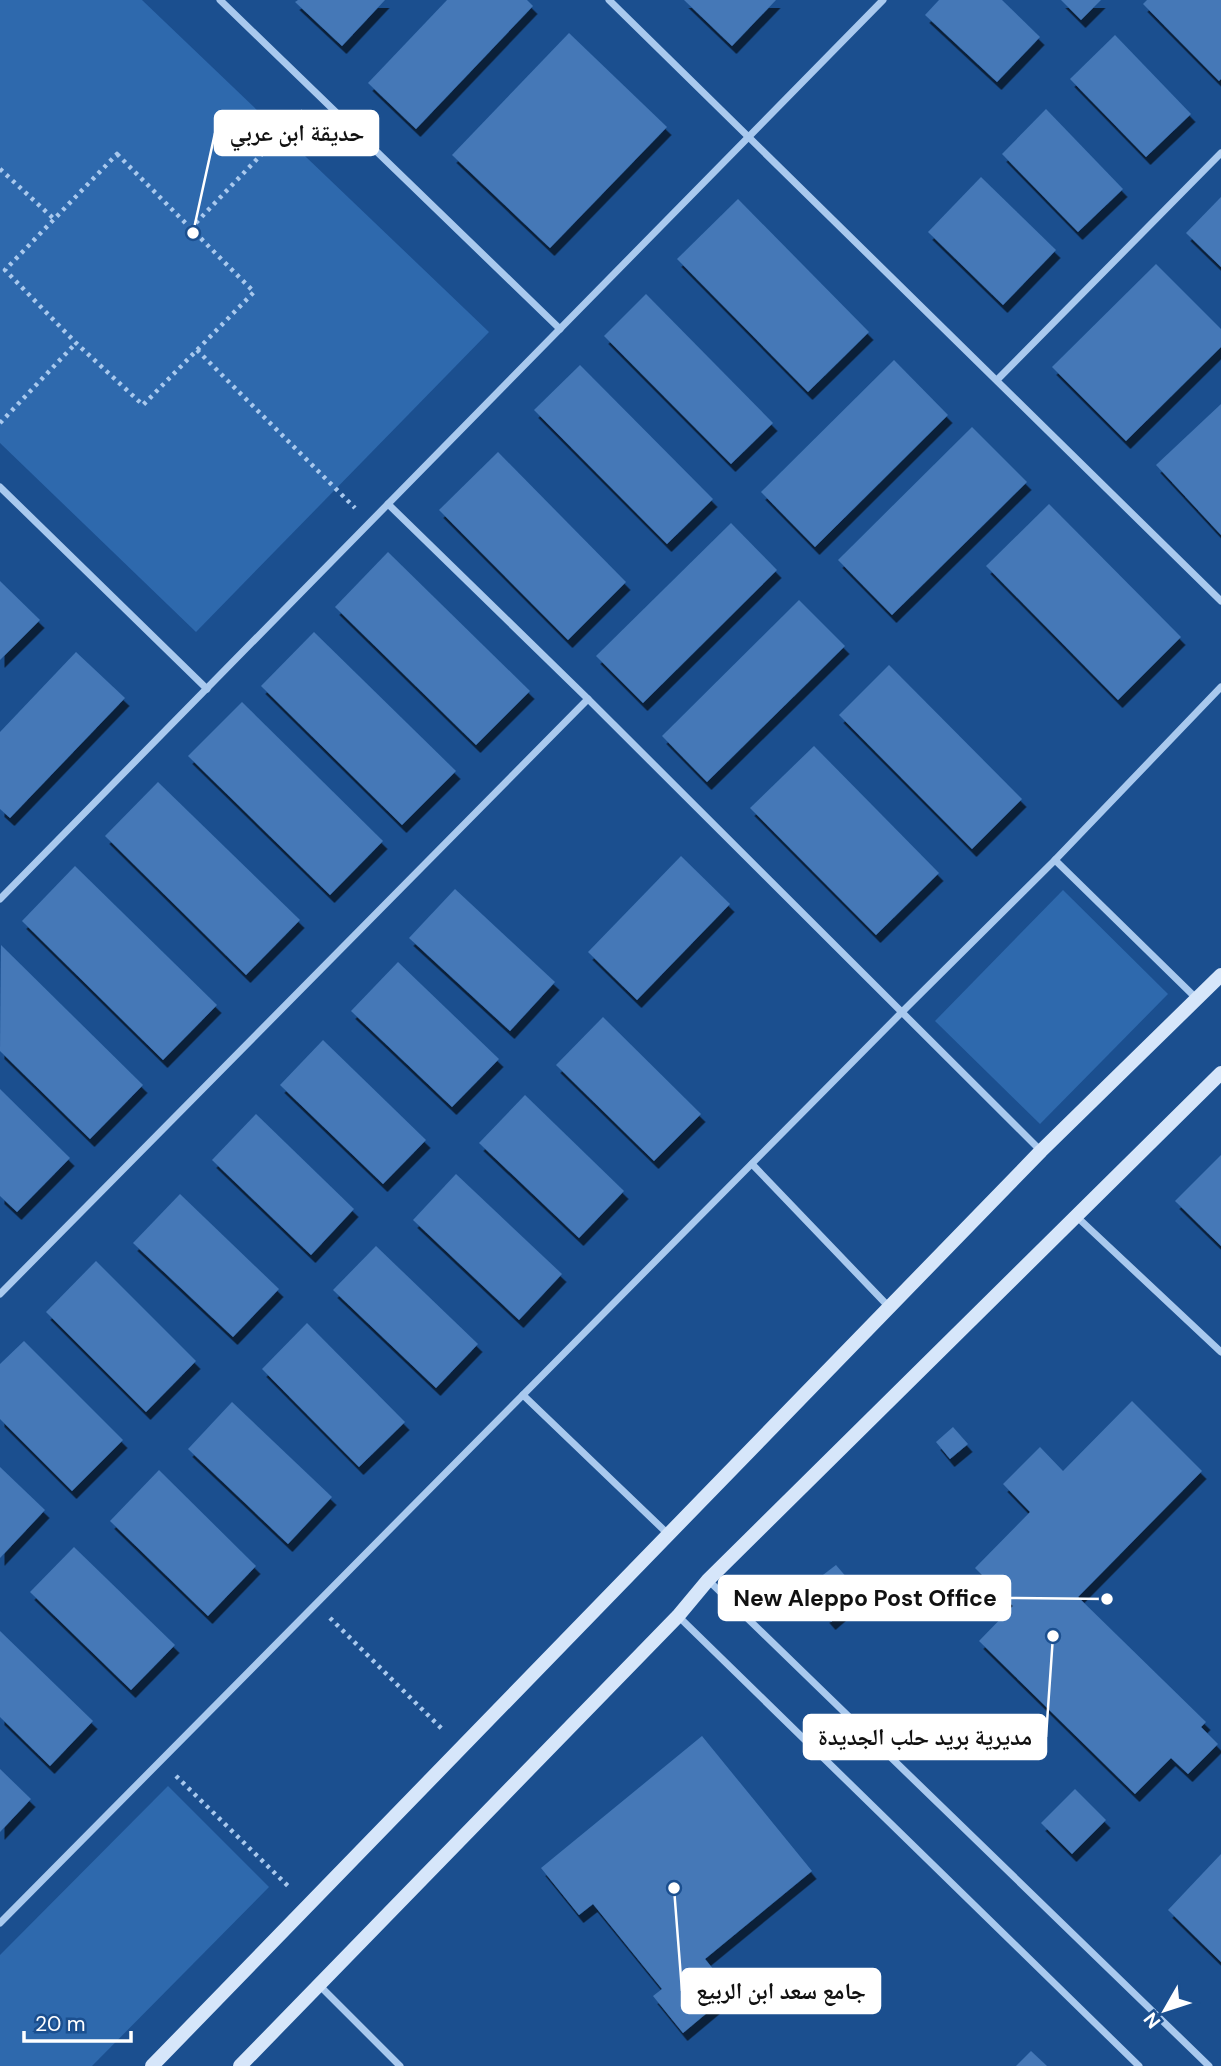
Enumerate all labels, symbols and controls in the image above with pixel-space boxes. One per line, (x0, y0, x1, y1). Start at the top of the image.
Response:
callout: حديقة ابن عربي (215, 111, 378, 155)
text: حديقة ابن عربي (230, 118, 364, 152)
callout: New Aleppo Post Office (719, 1576, 1010, 1620)
text: New Aleppo Post Office (733, 1583, 997, 1613)
callout: مديرية بريد حلب الجديدة (804, 1715, 1046, 1759)
text: مديرية بريد حلب الجديدة (818, 1722, 1032, 1752)
callout: جامع سعد ابن الربيع (682, 1969, 880, 2013)
north arrow (1130, 1975, 1200, 2045)
text: جامع سعد ابن الربيع (696, 1976, 866, 2006)
scale bar (24, 2000, 131, 2044)
text: N (1138, 2007, 1166, 2034)
text: 20 m (35, 2010, 86, 2038)

